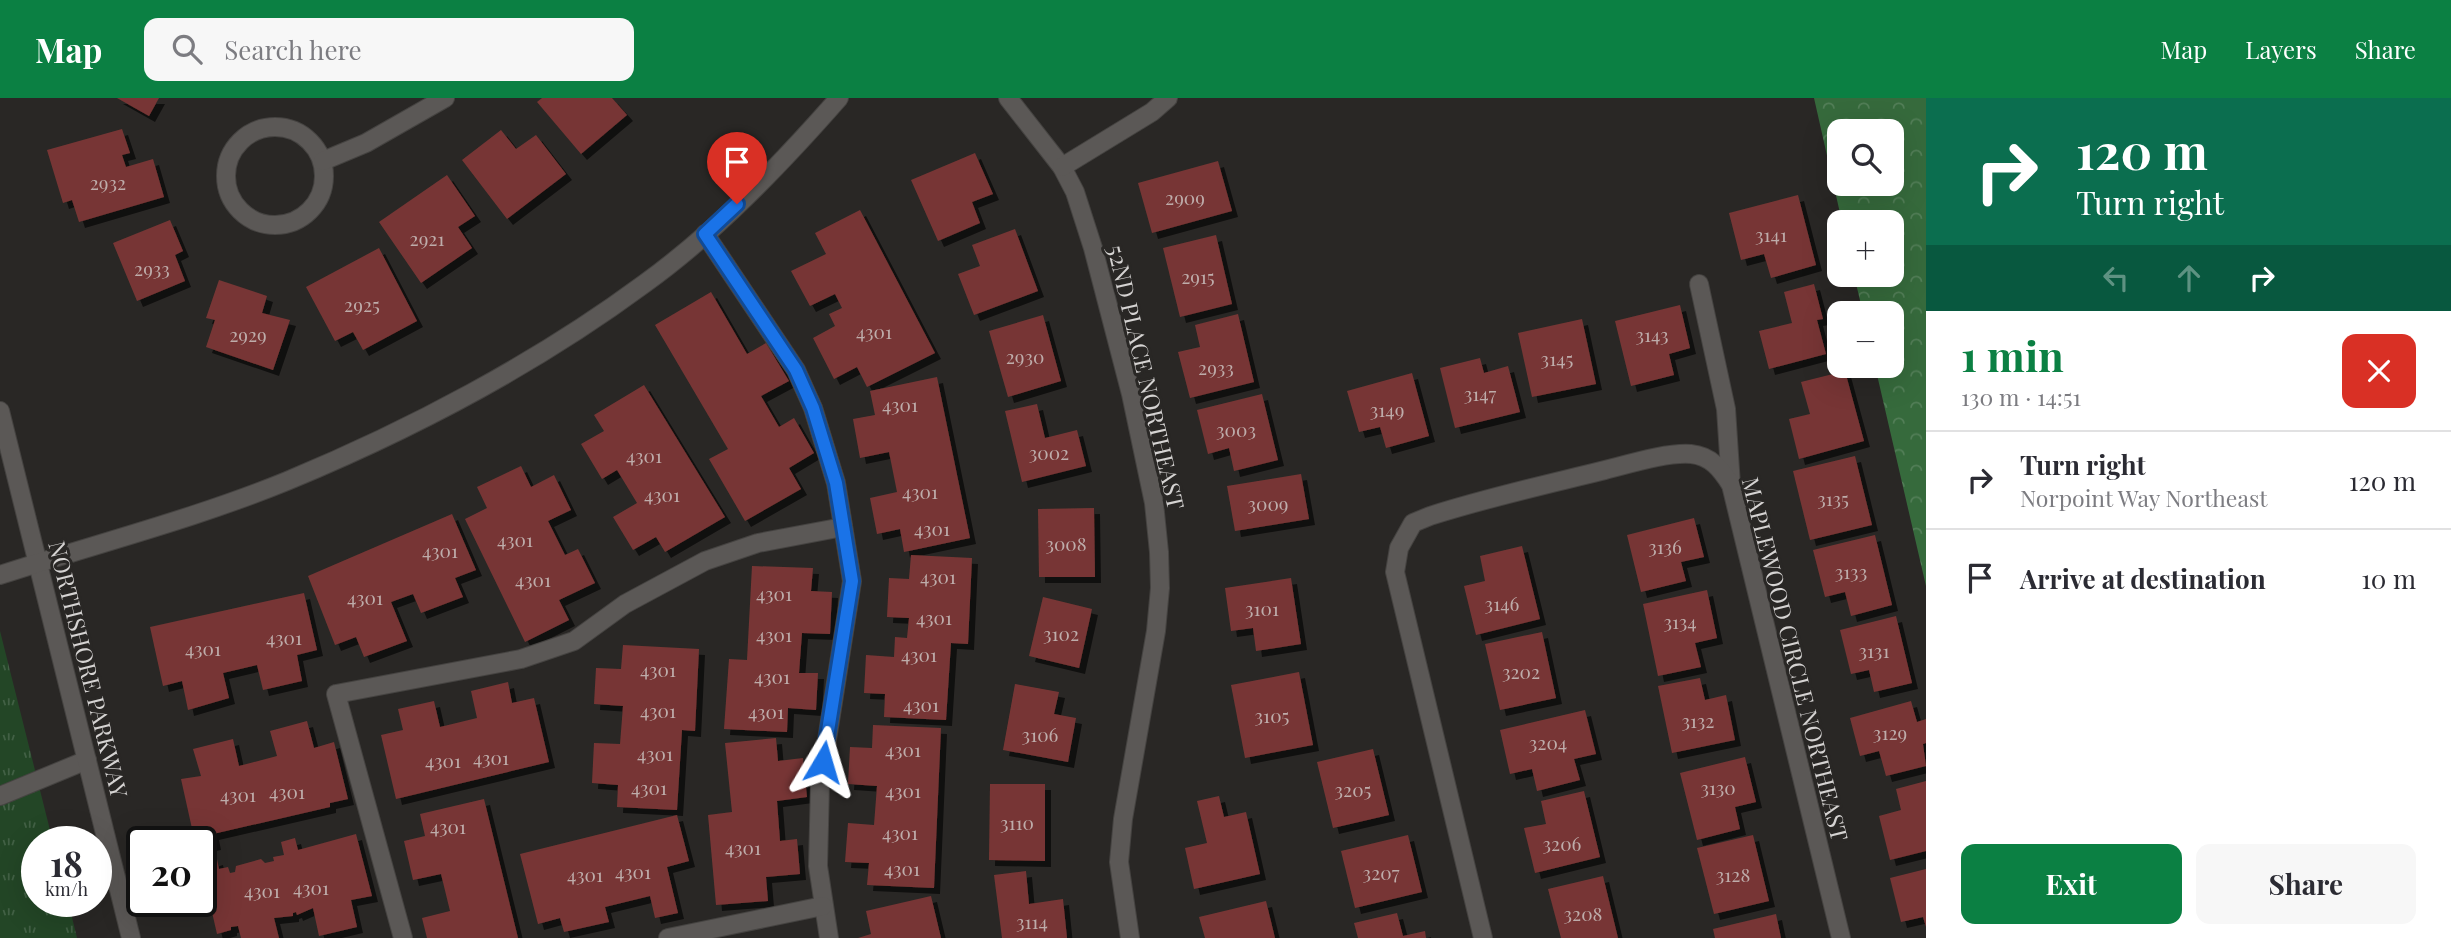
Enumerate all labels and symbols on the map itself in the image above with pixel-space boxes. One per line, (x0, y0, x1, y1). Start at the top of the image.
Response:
pin (707, 132, 767, 204)
house number: 2932 (90, 169, 126, 195)
house number: 2909 (1165, 184, 1205, 210)
house number: 3141 (1755, 221, 1787, 247)
house number: 2921 (410, 225, 444, 251)
street label: 52ND PLACE NORTHEAST (1101, 242, 1193, 512)
house number: 2933 (134, 255, 170, 281)
house number: 2915 (1181, 263, 1215, 289)
house number: 2925 (344, 291, 380, 317)
house number: 4301 (856, 318, 892, 344)
house number: 2929 (229, 321, 267, 347)
house number: 3143 (1635, 321, 1669, 347)
house number: 2930 (1006, 343, 1044, 369)
house number: 3145 (1541, 345, 1574, 371)
house number: 2933 (1198, 354, 1234, 380)
house number: 3147 (1464, 380, 1497, 406)
house number: 4301 (882, 391, 918, 417)
house number: 3149 (1370, 396, 1404, 422)
house number: 3003 (1216, 416, 1256, 442)
house number: 3002 (1029, 439, 1069, 465)
house number: 4301 (626, 442, 662, 468)
street label: MAPLEWOOD CIRCLE NORTHEAST (1736, 474, 1856, 844)
house number: 4301 (902, 478, 938, 504)
house number: 4301 (644, 481, 680, 507)
house number: 3135 (1817, 485, 1849, 511)
house number: 3009 (1247, 490, 1289, 516)
house number: 4301 (914, 515, 950, 541)
house number: 4301 (497, 526, 533, 552)
house number: 3008 (1045, 530, 1087, 556)
house number: 3136 (1648, 533, 1682, 559)
street label: NORTHSHORE PARKWAY (42, 537, 136, 801)
house number: 4301 (422, 537, 458, 563)
house number: 3133 (1835, 558, 1867, 584)
house number: 4301 (920, 563, 956, 589)
house number: 4301 (515, 566, 551, 592)
house number: 4301 (756, 580, 792, 606)
house number: 4301 (347, 584, 383, 610)
house number: 3146 (1485, 590, 1520, 616)
house number: 3101 (1245, 595, 1279, 621)
house number: 4301 (916, 604, 952, 630)
house number: 3134 (1663, 608, 1697, 634)
house number: 3102 (1043, 620, 1079, 646)
house number: 4301 (756, 621, 792, 647)
house number: 4301 (266, 624, 302, 650)
house number: 4301 (185, 635, 221, 661)
house number: 3131 (1859, 637, 1889, 663)
house number: 4301 (901, 641, 937, 667)
house number: 4301 (640, 656, 676, 682)
house number: 3202 (1502, 658, 1540, 684)
house number: 4301 (754, 663, 790, 689)
house number: 4301 (903, 691, 939, 717)
house number: 4301 (640, 697, 676, 723)
house number: 4301 (748, 698, 784, 724)
house number: 3105 (1255, 702, 1290, 728)
house number: 3132 (1682, 707, 1714, 733)
house number: 3129 (1873, 719, 1907, 745)
house number: 3106 (1022, 721, 1059, 747)
position arrow (786, 725, 860, 799)
house number: 3204 (1529, 729, 1567, 755)
house number: 4301 (885, 736, 921, 762)
house number: 4301 (637, 740, 673, 766)
house number: 4301 (473, 744, 509, 770)
house number: 4301 (425, 747, 461, 773)
house number: 4301 (631, 774, 667, 800)
house number: 3130 (1700, 774, 1736, 800)
house number: 3205 (1335, 776, 1372, 802)
house number: 4301 (885, 777, 921, 803)
house number: 4301 (269, 778, 305, 804)
house number: 4301 (220, 781, 256, 807)
house number: 3110 (1000, 809, 1034, 835)
house number: 4301 (430, 813, 466, 839)
house number: 4301 (882, 819, 918, 845)
speed limit sign: 20 (126, 826, 217, 917)
house number: 3206 (1543, 830, 1582, 856)
house number: 4301 (725, 834, 761, 860)
house number: 4301 (884, 855, 920, 881)
house number: 4301 (615, 858, 651, 884)
house number: 3207 (1363, 859, 1400, 885)
house number: 4301 (567, 861, 603, 887)
house number: 3128 (1716, 861, 1750, 887)
house number: 4301 (293, 874, 329, 900)
house number: 4301 (244, 877, 280, 903)
house number: 3208 (1564, 900, 1602, 926)
house number: 3114 (1016, 908, 1048, 934)

